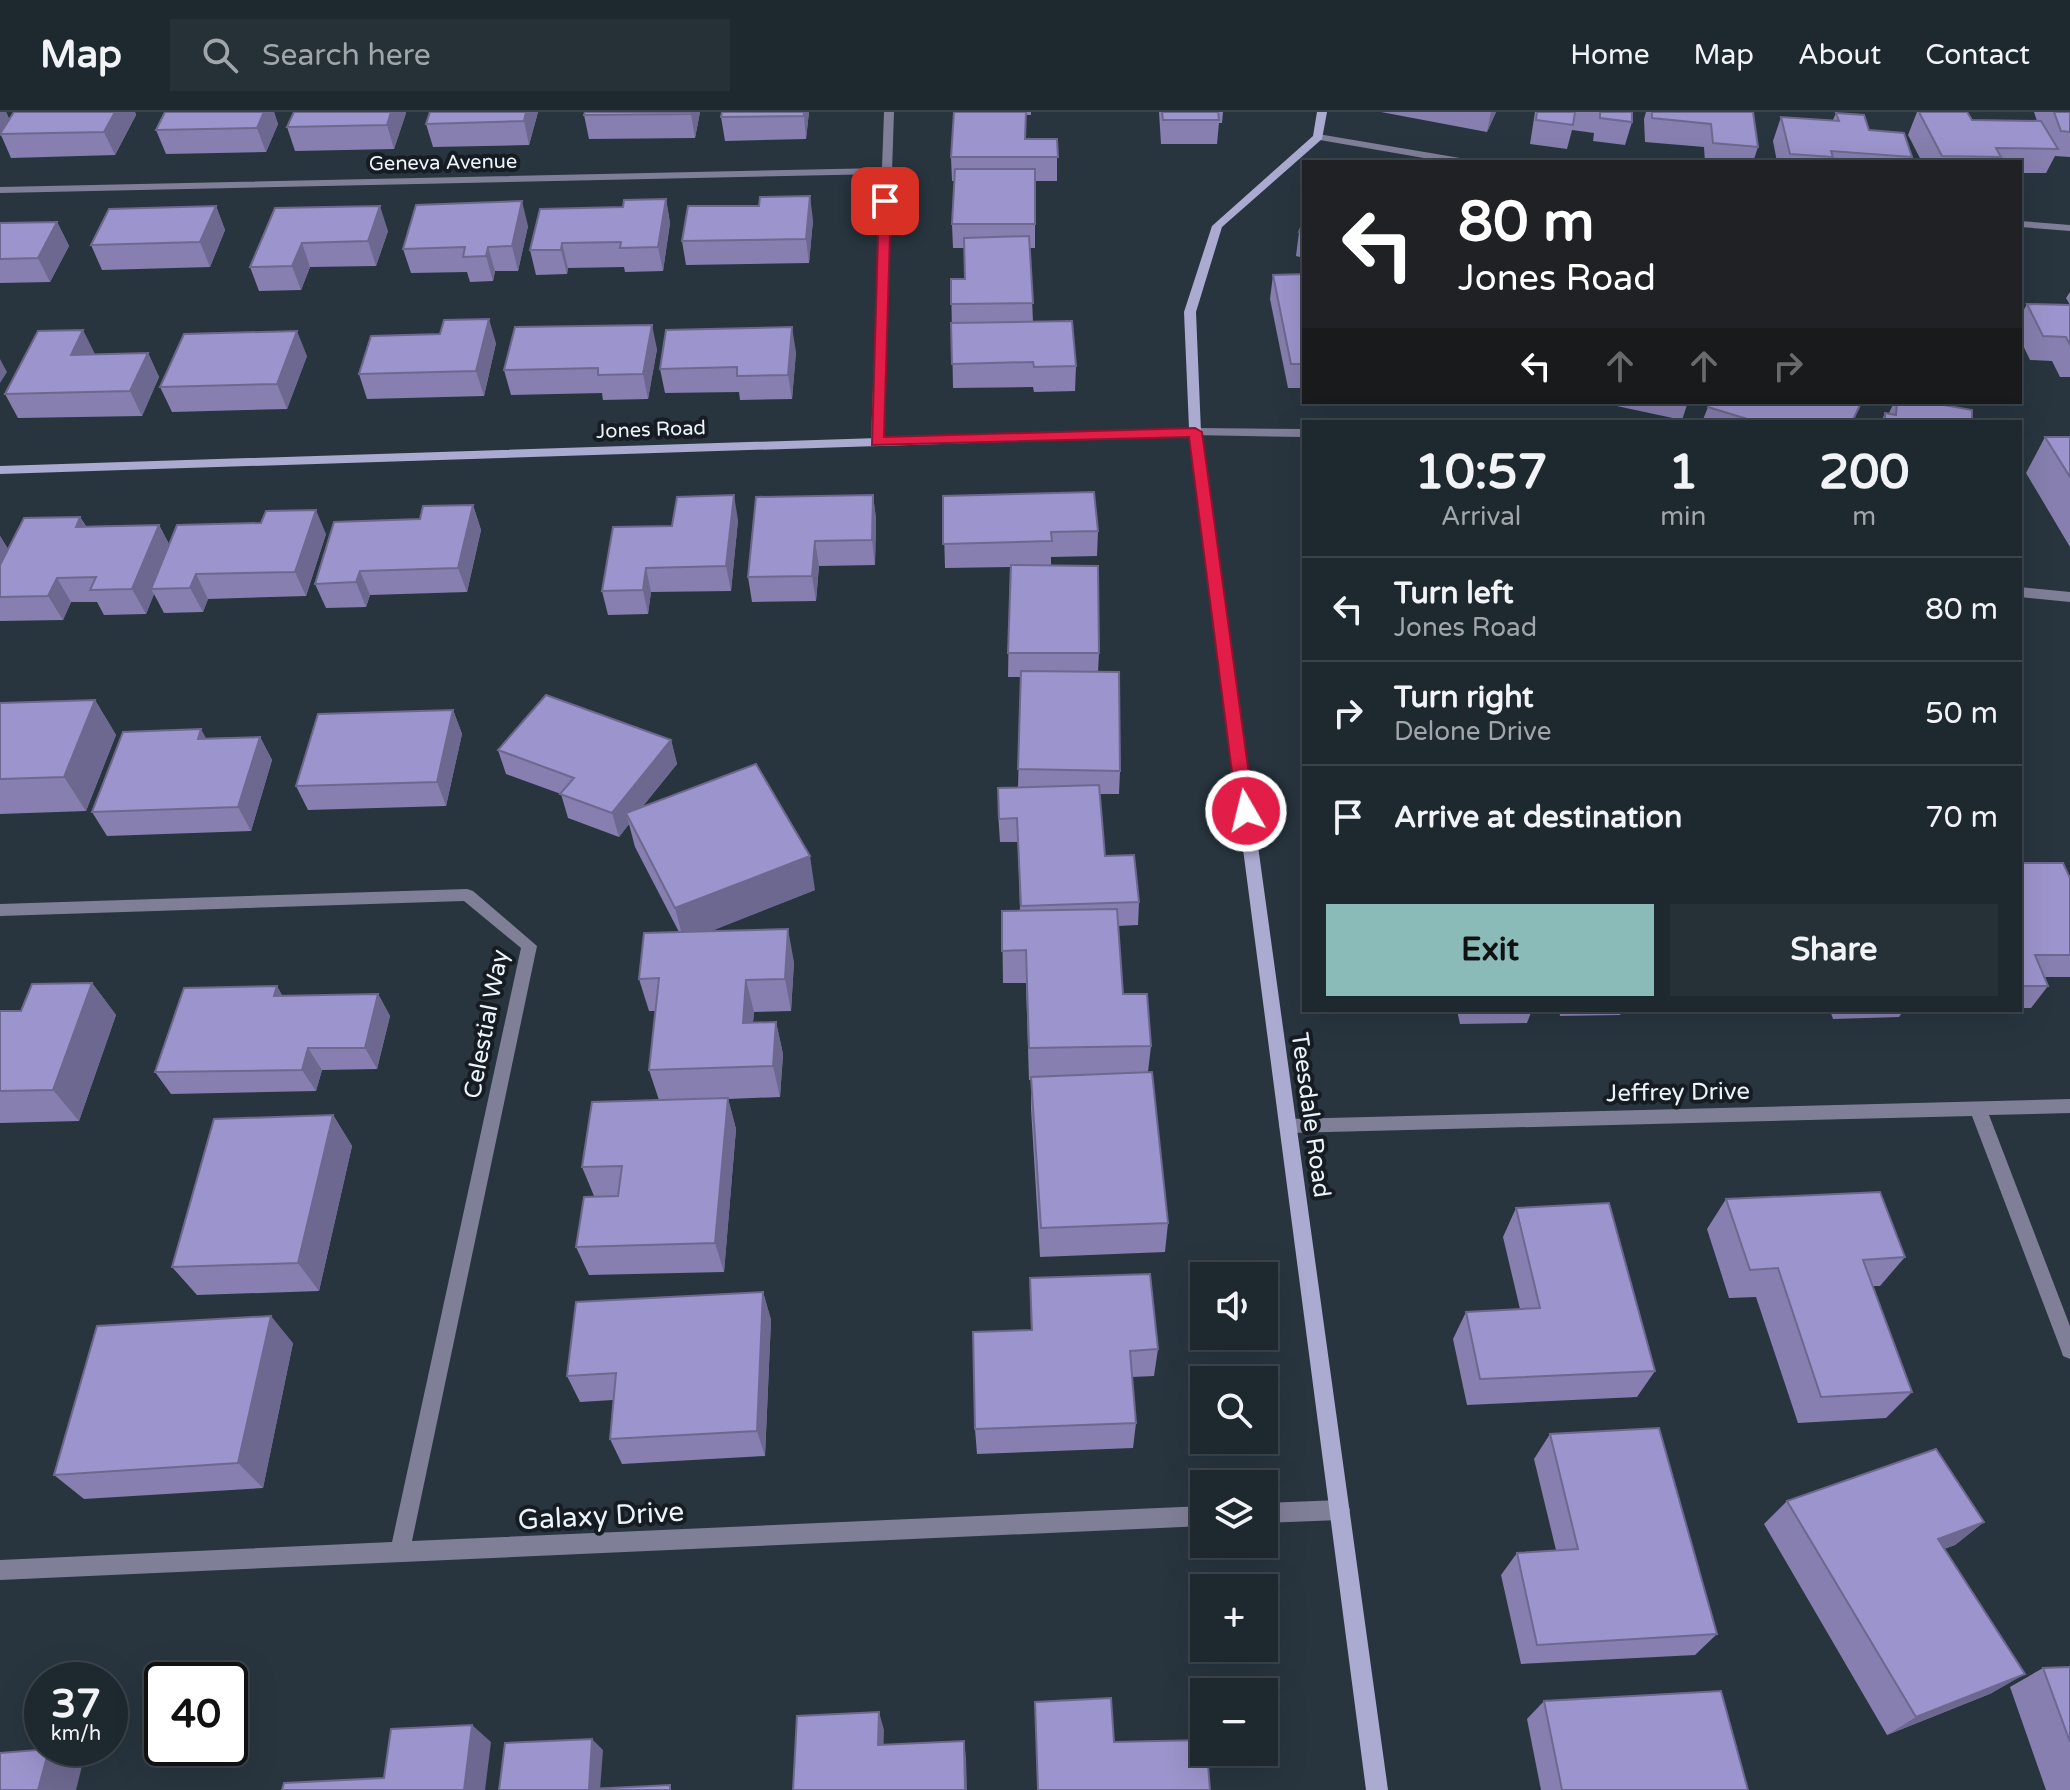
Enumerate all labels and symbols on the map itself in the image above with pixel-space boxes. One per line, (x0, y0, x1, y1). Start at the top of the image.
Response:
street label: Geneva Avenue (369, 150, 517, 176)
pin (851, 167, 919, 235)
street label: Jones Road (596, 416, 706, 444)
position arrow (1204, 769, 1288, 853)
street label: Celestial Way (458, 947, 515, 1101)
street label: Teesdale Road (1285, 1031, 1336, 1200)
street label: Jeffrey Drive (1606, 1077, 1750, 1108)
street label: Galaxy Drive (517, 1495, 685, 1537)
speed limit sign: 40 (144, 1662, 248, 1766)

